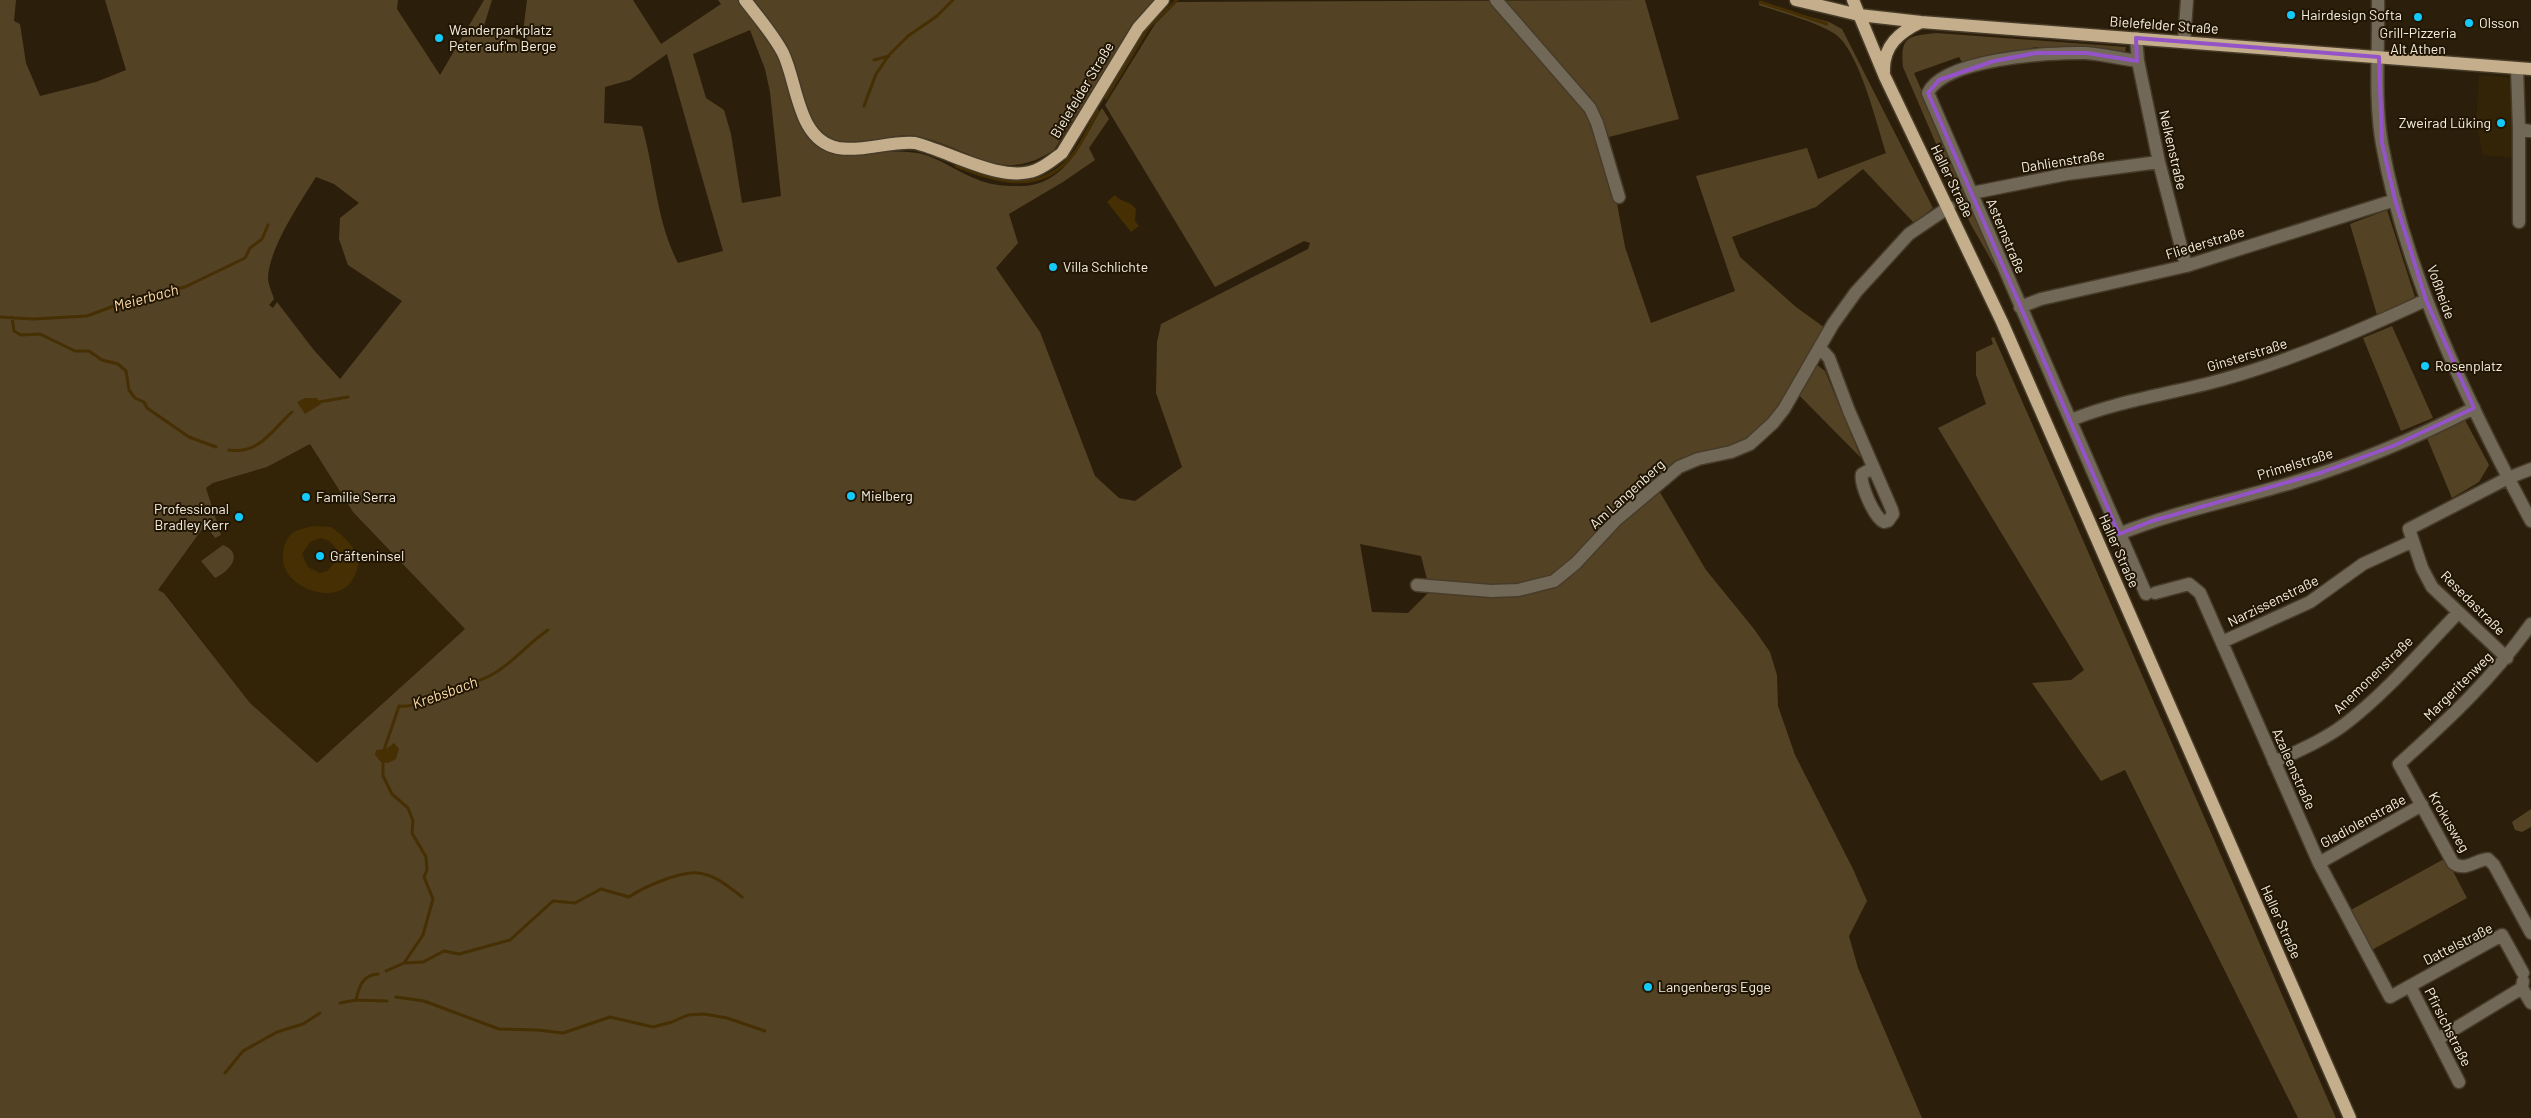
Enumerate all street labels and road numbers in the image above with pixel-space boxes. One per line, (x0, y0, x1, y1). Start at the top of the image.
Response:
street label: Bielefelder Straße (2109, 12, 2219, 37)
street label: Bielefelder Straße (1046, 39, 1117, 141)
street label: Nelkenstraße (2156, 108, 2191, 191)
street label: Haller Straße (1928, 142, 1977, 220)
street label: Dahlienstraße (2020, 146, 2106, 176)
street label: Asternstraße (1983, 196, 2030, 276)
street label: Fliederstraße (2163, 222, 2246, 263)
street label: Voßheide (2424, 262, 2459, 321)
street label: Ginsterstraße (2205, 334, 2289, 375)
street label: Primelstraße (2255, 444, 2335, 483)
street label: Am Langenberg (1586, 455, 1668, 532)
street label: Haller Straße (2096, 511, 2143, 590)
street label: Resedastraße (2438, 567, 2509, 638)
street label: Narzissenstraße (2225, 571, 2321, 630)
street label: Anemonenstraße (2329, 632, 2416, 717)
street label: Margeritenweg (2420, 648, 2496, 724)
street label: Azaleenstraße (2269, 726, 2320, 812)
street label: Krokusweg (2425, 789, 2474, 855)
street label: Gladiolenstraße (2317, 790, 2409, 851)
street label: Haller Straße (2258, 882, 2305, 961)
street label: Dattelstraße (2420, 919, 2495, 968)
street label: Pfirsichstraße (2421, 984, 2476, 1069)

